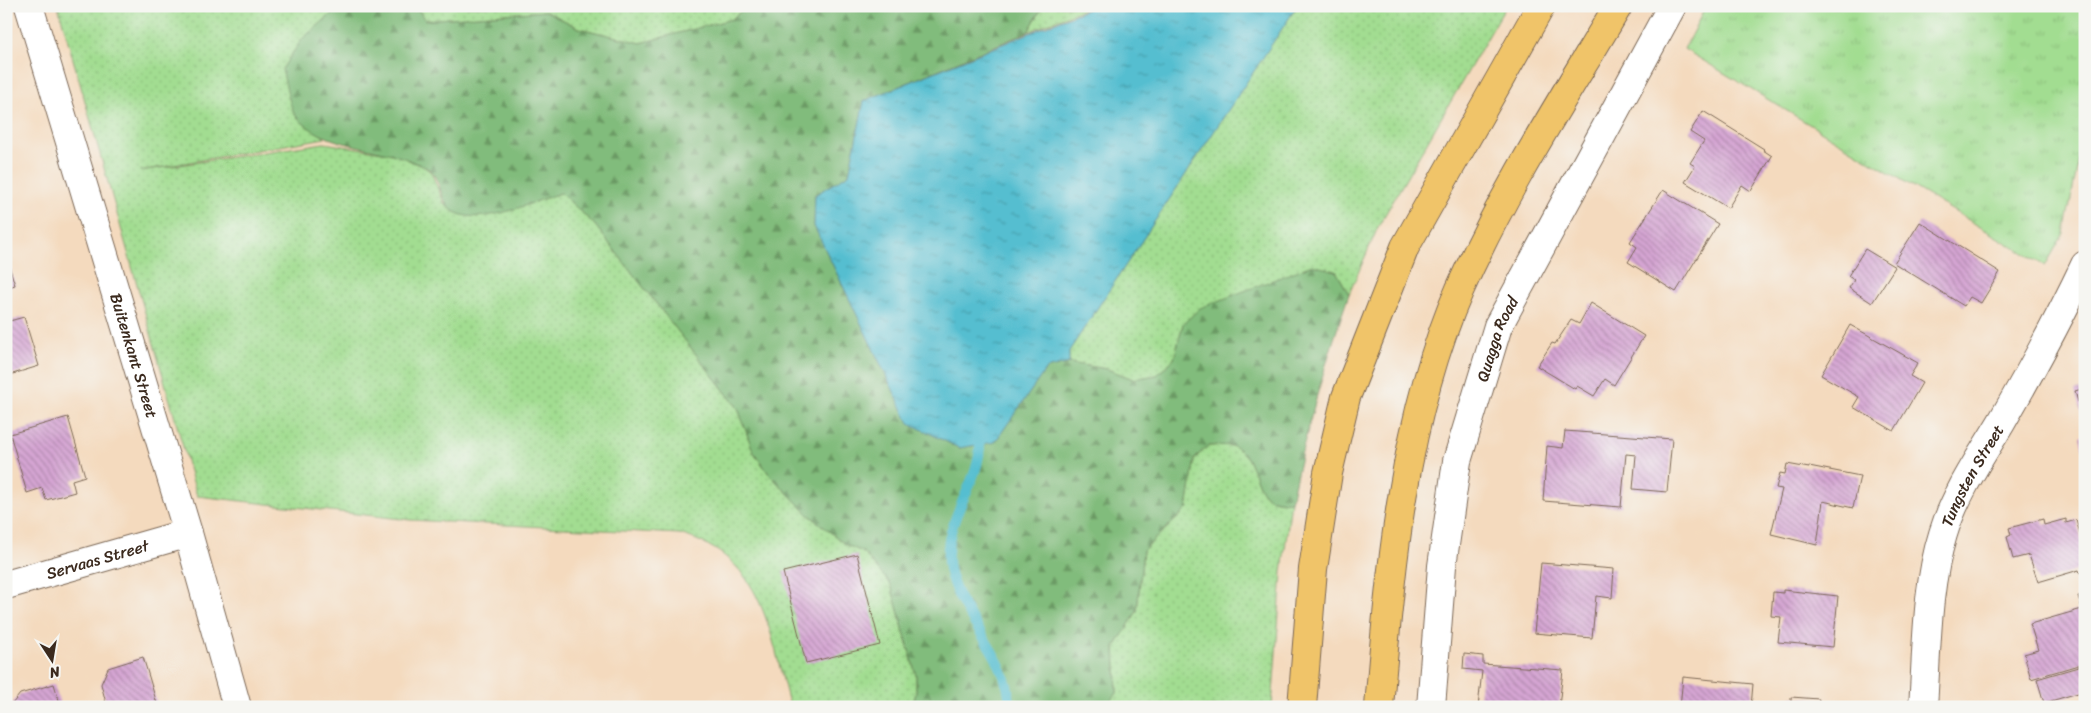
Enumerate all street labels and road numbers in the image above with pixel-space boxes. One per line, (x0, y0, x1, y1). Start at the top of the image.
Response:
street label: Buitenkant Street (102, 289, 167, 422)
street label: Quagga Road (1467, 289, 1527, 385)
street label: Tungsten Street (1932, 418, 2012, 531)
street label: Servaas Street (43, 530, 153, 587)

